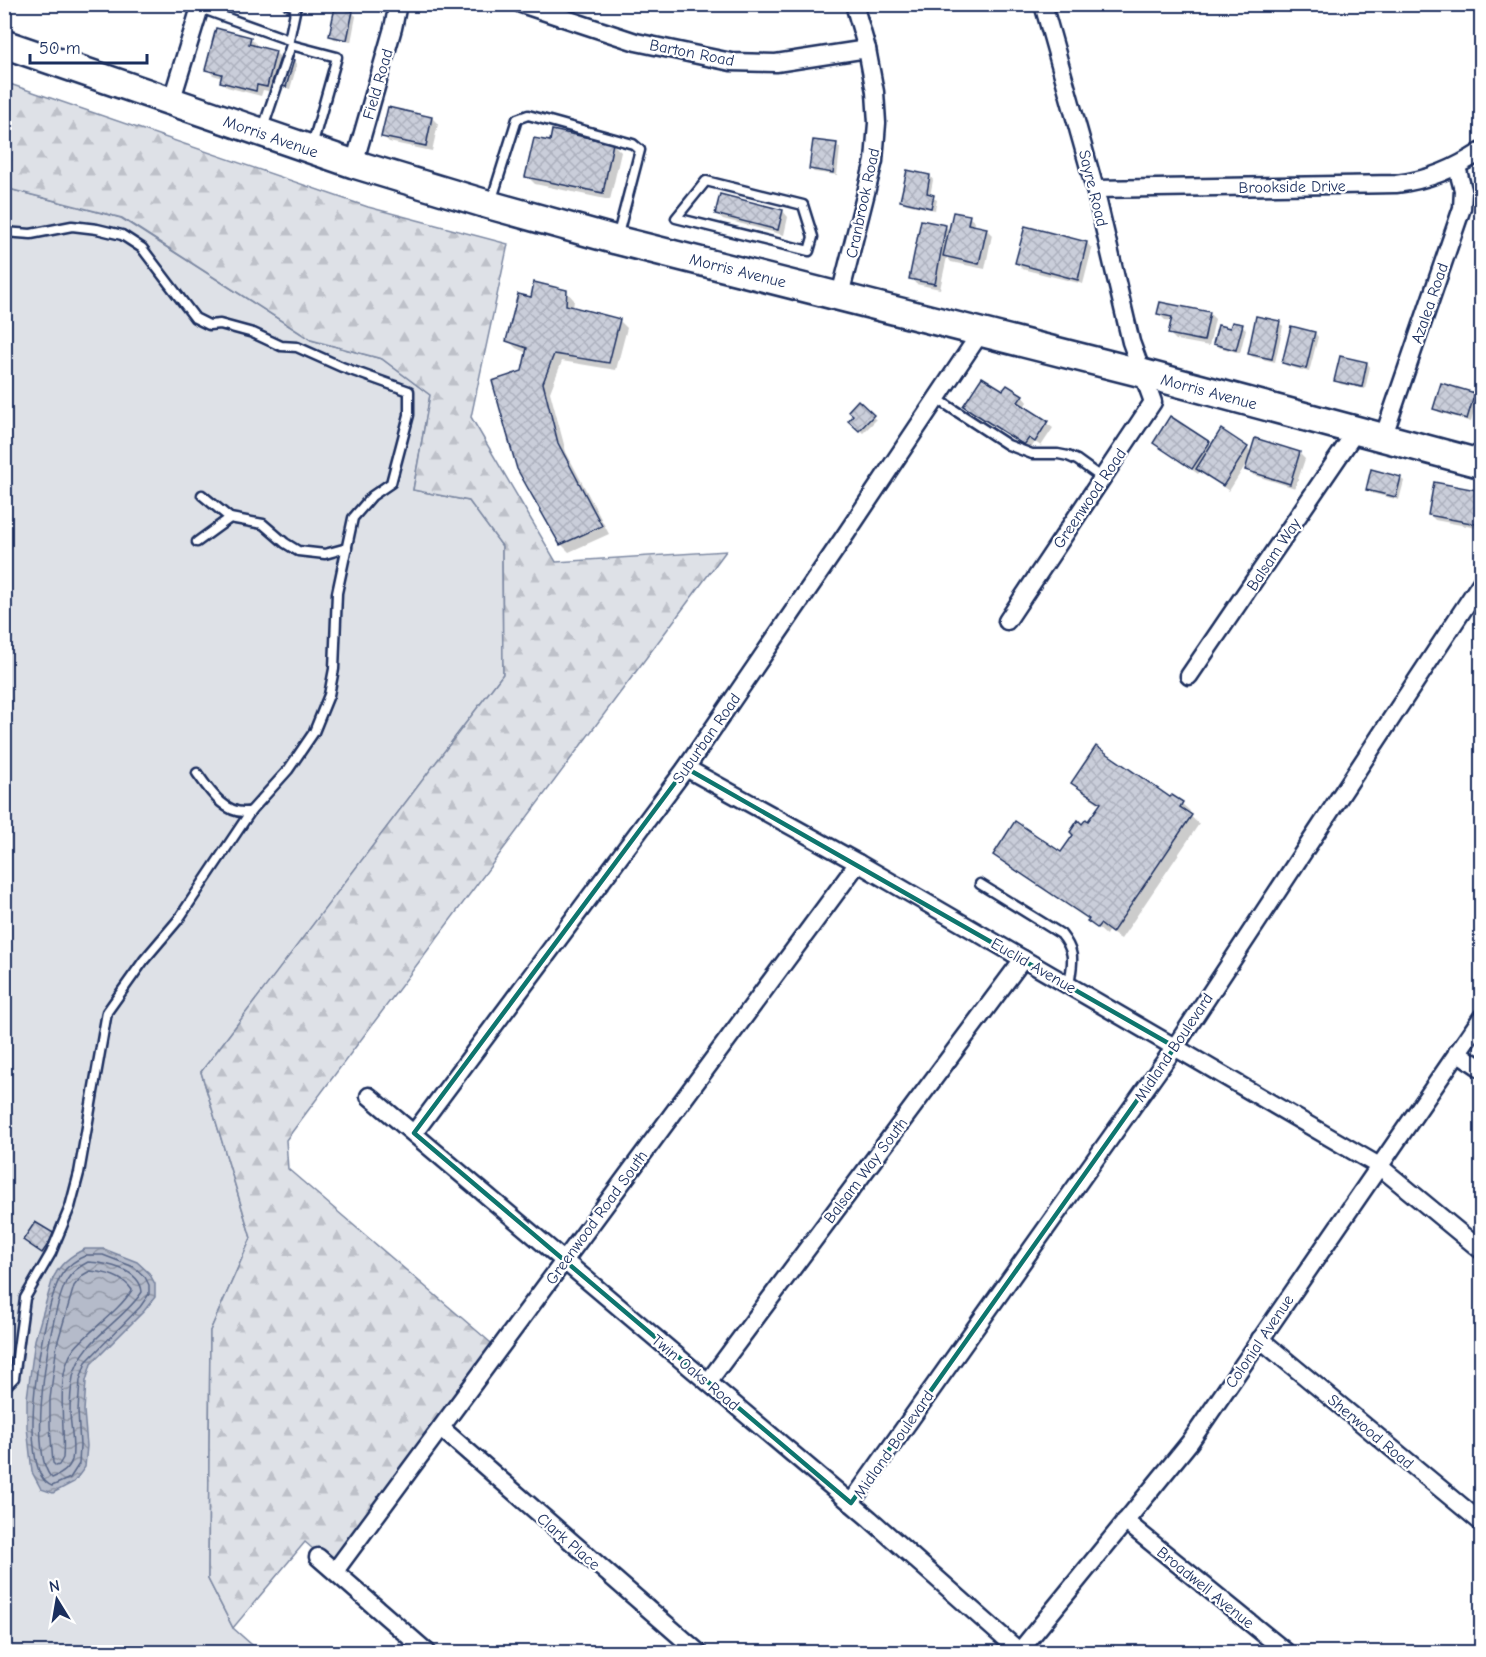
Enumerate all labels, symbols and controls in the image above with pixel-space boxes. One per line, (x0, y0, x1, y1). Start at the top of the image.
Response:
scale bar (30, 27, 147, 65)
street label: Barton Road (648, 36, 736, 70)
text: 50 m (39, 38, 81, 59)
street label: Field Road (359, 47, 397, 122)
street label: Morris Avenue (221, 112, 320, 162)
street label: Cranbrook Road (843, 146, 883, 260)
street label: Sayre Road (1075, 148, 1111, 228)
street label: Brookside Drive (1238, 177, 1346, 197)
street label: Morris Avenue (688, 250, 788, 292)
street label: Azalea Road (1408, 261, 1452, 346)
street label: Morris Avenue (1159, 370, 1259, 413)
street label: Greenwood Road (1050, 445, 1130, 552)
street label: Balsam Way (1243, 514, 1305, 594)
street label: Suburban Road (669, 690, 744, 787)
street label: Euclid Avenue (988, 934, 1079, 997)
street label: Midland Boulevard (1131, 990, 1217, 1105)
street label: Balsam Way South (820, 1114, 911, 1227)
street label: Greenwood Road South (542, 1147, 651, 1288)
street label: Colonial Avenue (1222, 1292, 1298, 1392)
street label: Twin Oaks Road (648, 1331, 743, 1415)
street label: Midland Boulevard (850, 1387, 938, 1502)
street label: Sherwood Road (1324, 1391, 1417, 1473)
street label: Clark Place (533, 1510, 603, 1574)
street label: Broadwell Avenue (1153, 1543, 1257, 1632)
north arrow (27, 1570, 87, 1630)
text: N (47, 1576, 61, 1596)

